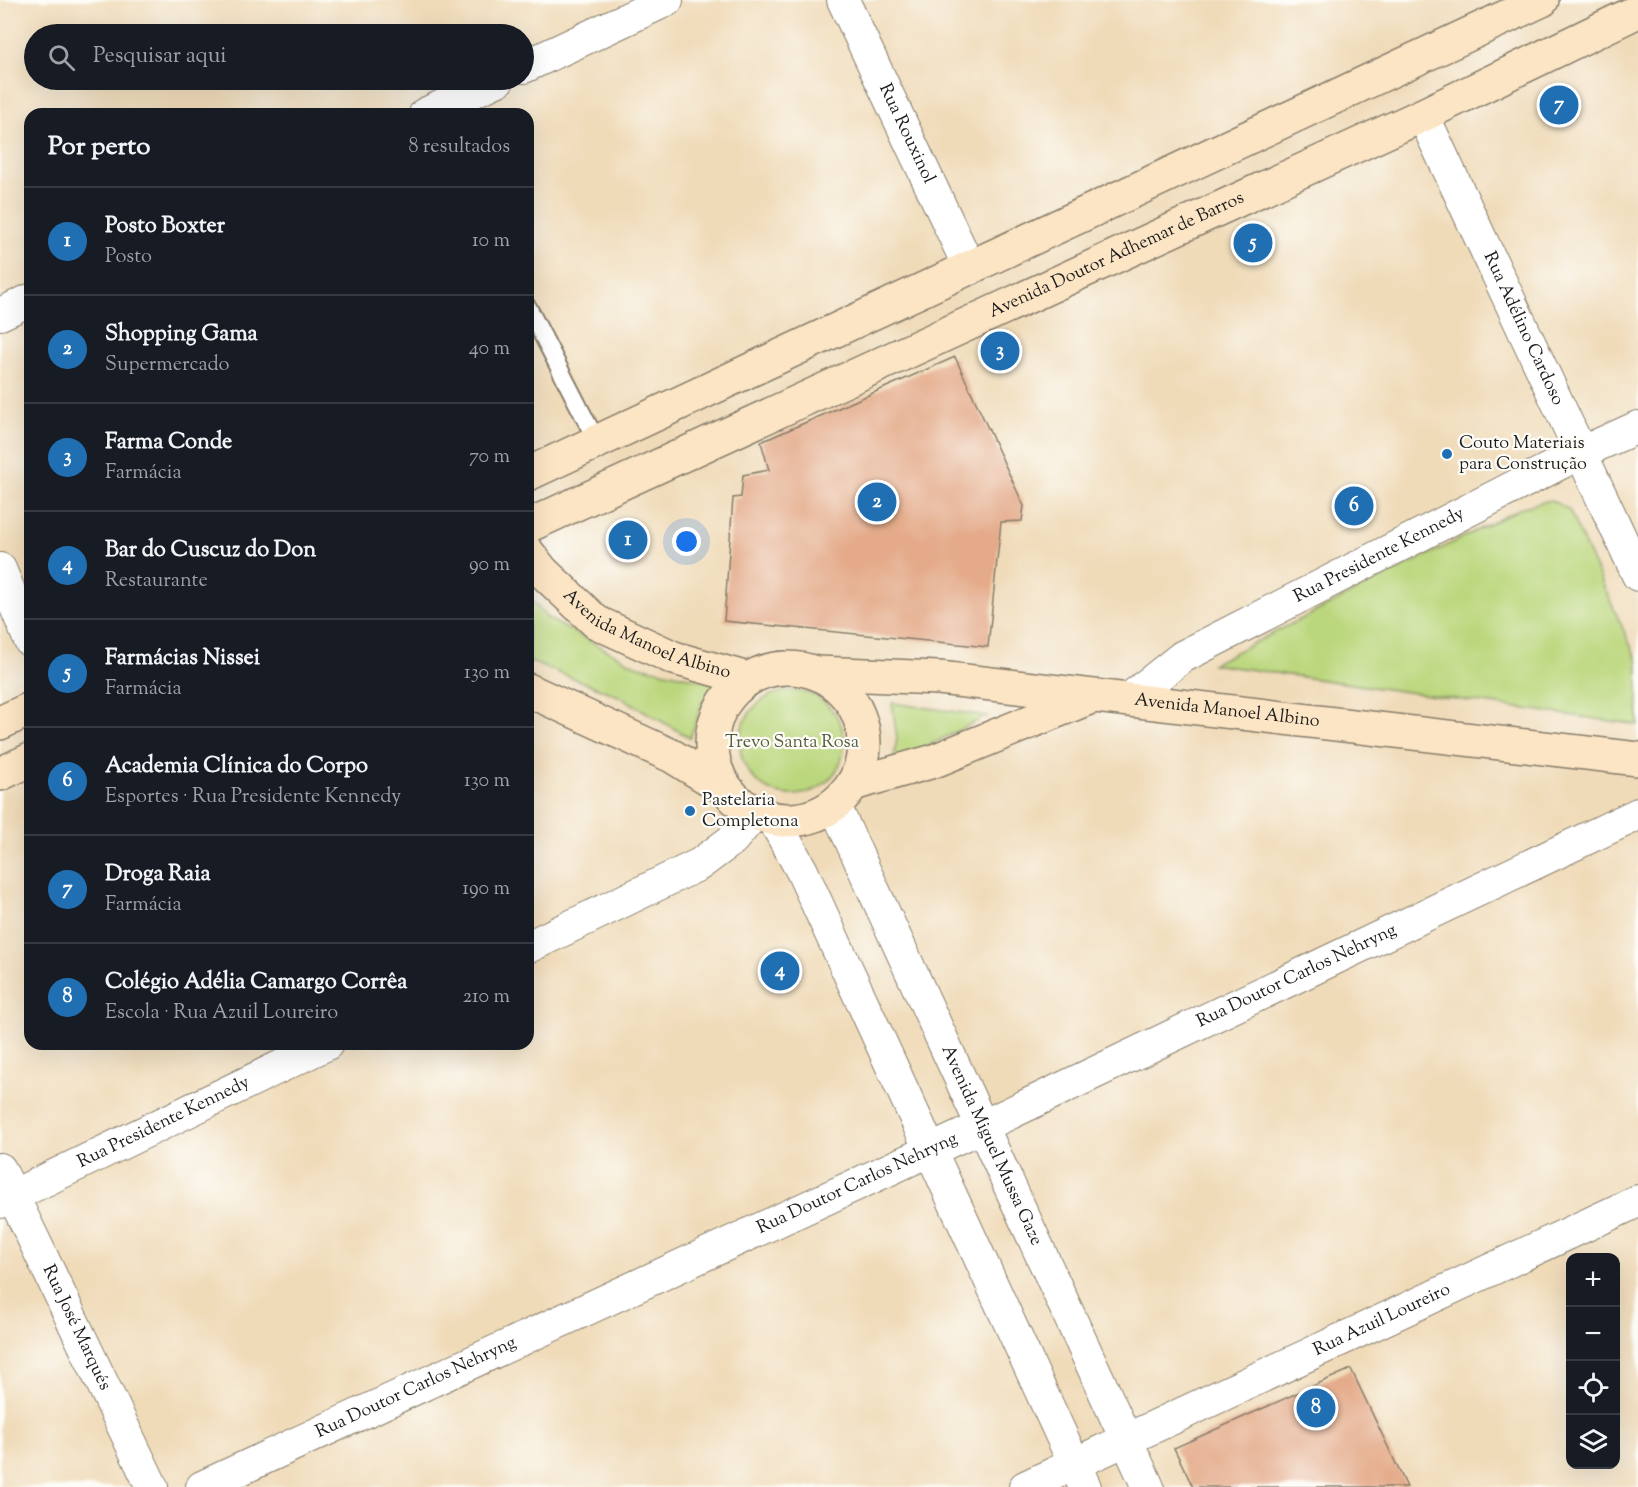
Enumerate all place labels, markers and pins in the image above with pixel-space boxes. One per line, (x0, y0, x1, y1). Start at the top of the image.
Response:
pin: 7 (1540, 82, 1578, 128)
pin: 5 (1234, 220, 1272, 266)
pin: 3 (980, 328, 1020, 374)
place label: Couto Materiais para Construção (1459, 431, 1587, 478)
marker: Couto Materiais para Construção (1440, 447, 1454, 461)
pin: 2 (858, 480, 896, 524)
pin: 6 (1334, 484, 1374, 528)
pin: 1 (608, 518, 648, 562)
place label: Pastelaria Completona (702, 788, 799, 835)
marker: Pastelaria Completona (683, 804, 697, 818)
pin: 4 (760, 948, 800, 994)
pin: 8 (1296, 1386, 1336, 1430)

